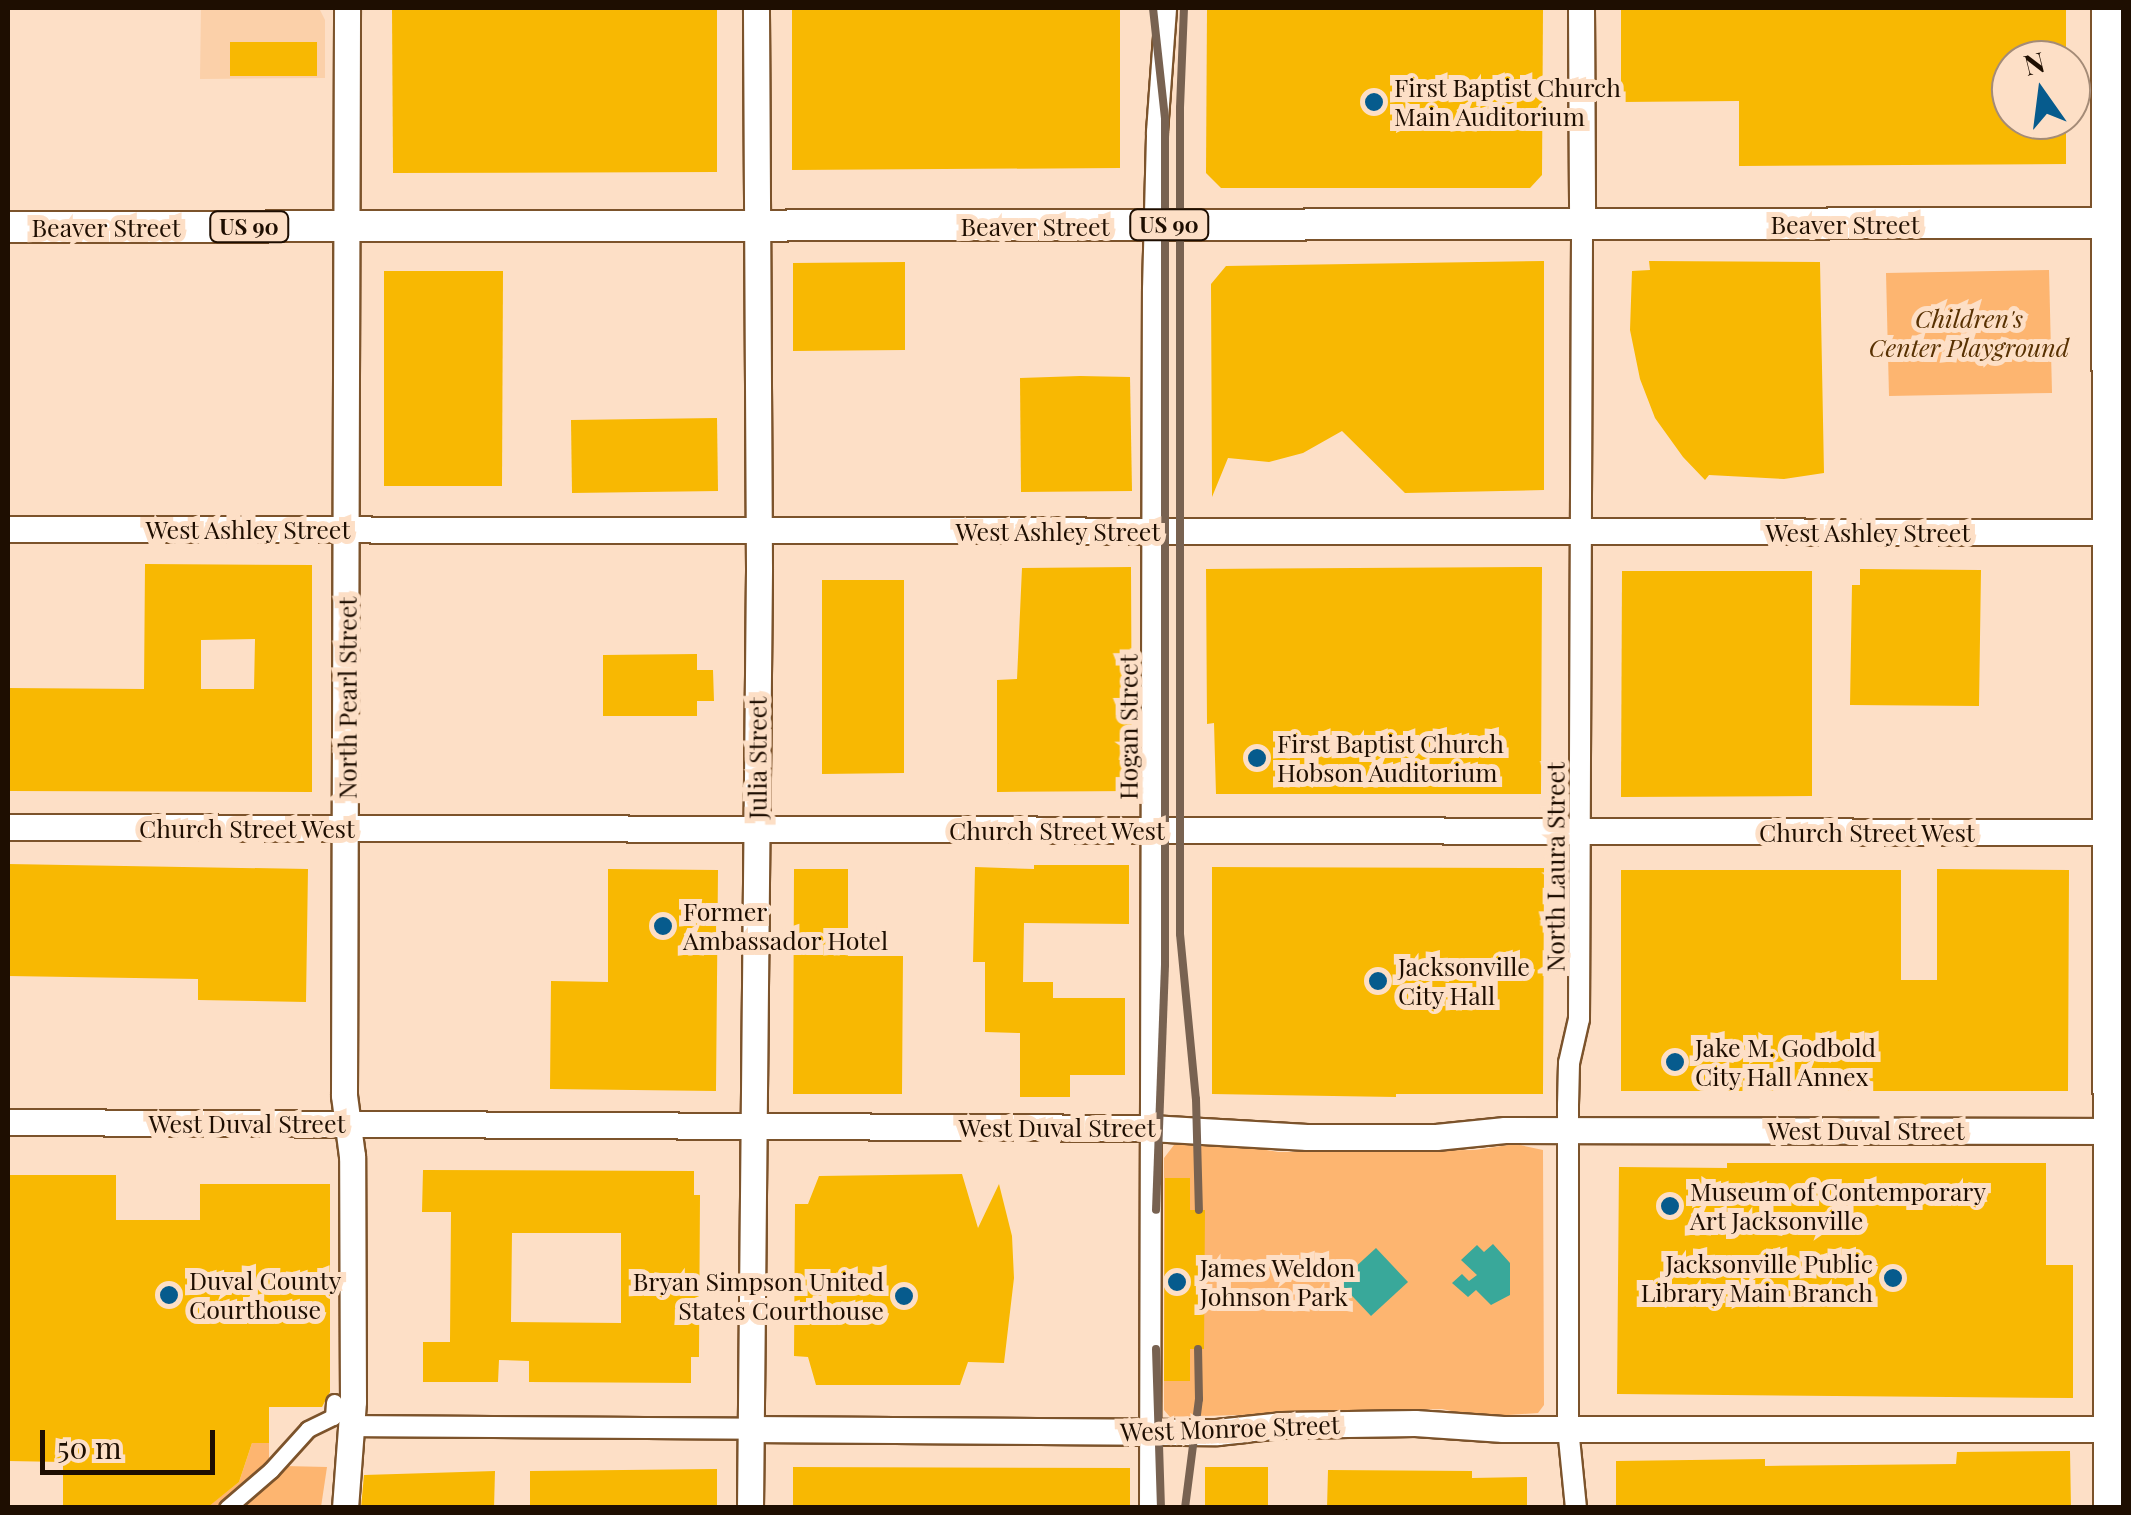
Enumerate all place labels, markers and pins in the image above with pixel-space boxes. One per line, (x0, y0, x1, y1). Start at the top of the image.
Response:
place label: First Baptist Church Main Auditorium (1394, 73, 1622, 132)
marker: First Baptist Church Main Auditorium (1363, 91, 1385, 113)
place label: First Baptist Church Hobson Auditorium (1277, 729, 1505, 788)
marker: First Baptist Church Hobson Auditorium (1246, 747, 1268, 769)
place label: Former Ambassador Hotel (683, 897, 889, 956)
marker: Former Ambassador Hotel (652, 915, 674, 937)
place label: Jacksonville City Hall (1398, 952, 1530, 1011)
marker: Jacksonville City Hall (1367, 970, 1389, 992)
place label: Jake M. Godbold City Hall Annex (1695, 1033, 1876, 1092)
marker: Jake M. Godbold City Hall Annex (1664, 1051, 1686, 1073)
place label: Museum of Contemporary Art Jacksonville (1690, 1177, 1986, 1236)
marker: Museum of Contemporary Art Jacksonville (1659, 1195, 1681, 1217)
place label: Jacksonville Public Library Main Branch (1640, 1249, 1873, 1308)
place label: James Weldon Johnson Park (1200, 1253, 1356, 1312)
place label: Duval County Courthouse (189, 1266, 341, 1325)
place label: Bryan Simpson United States Courthouse (633, 1267, 884, 1326)
marker: Jacksonville Public Library Main Branch (1882, 1267, 1904, 1289)
marker: James Weldon Johnson Park (1164, 1269, 1190, 1295)
marker: Duval County Courthouse (158, 1284, 180, 1306)
marker: Bryan Simpson United States Courthouse (893, 1285, 915, 1307)

